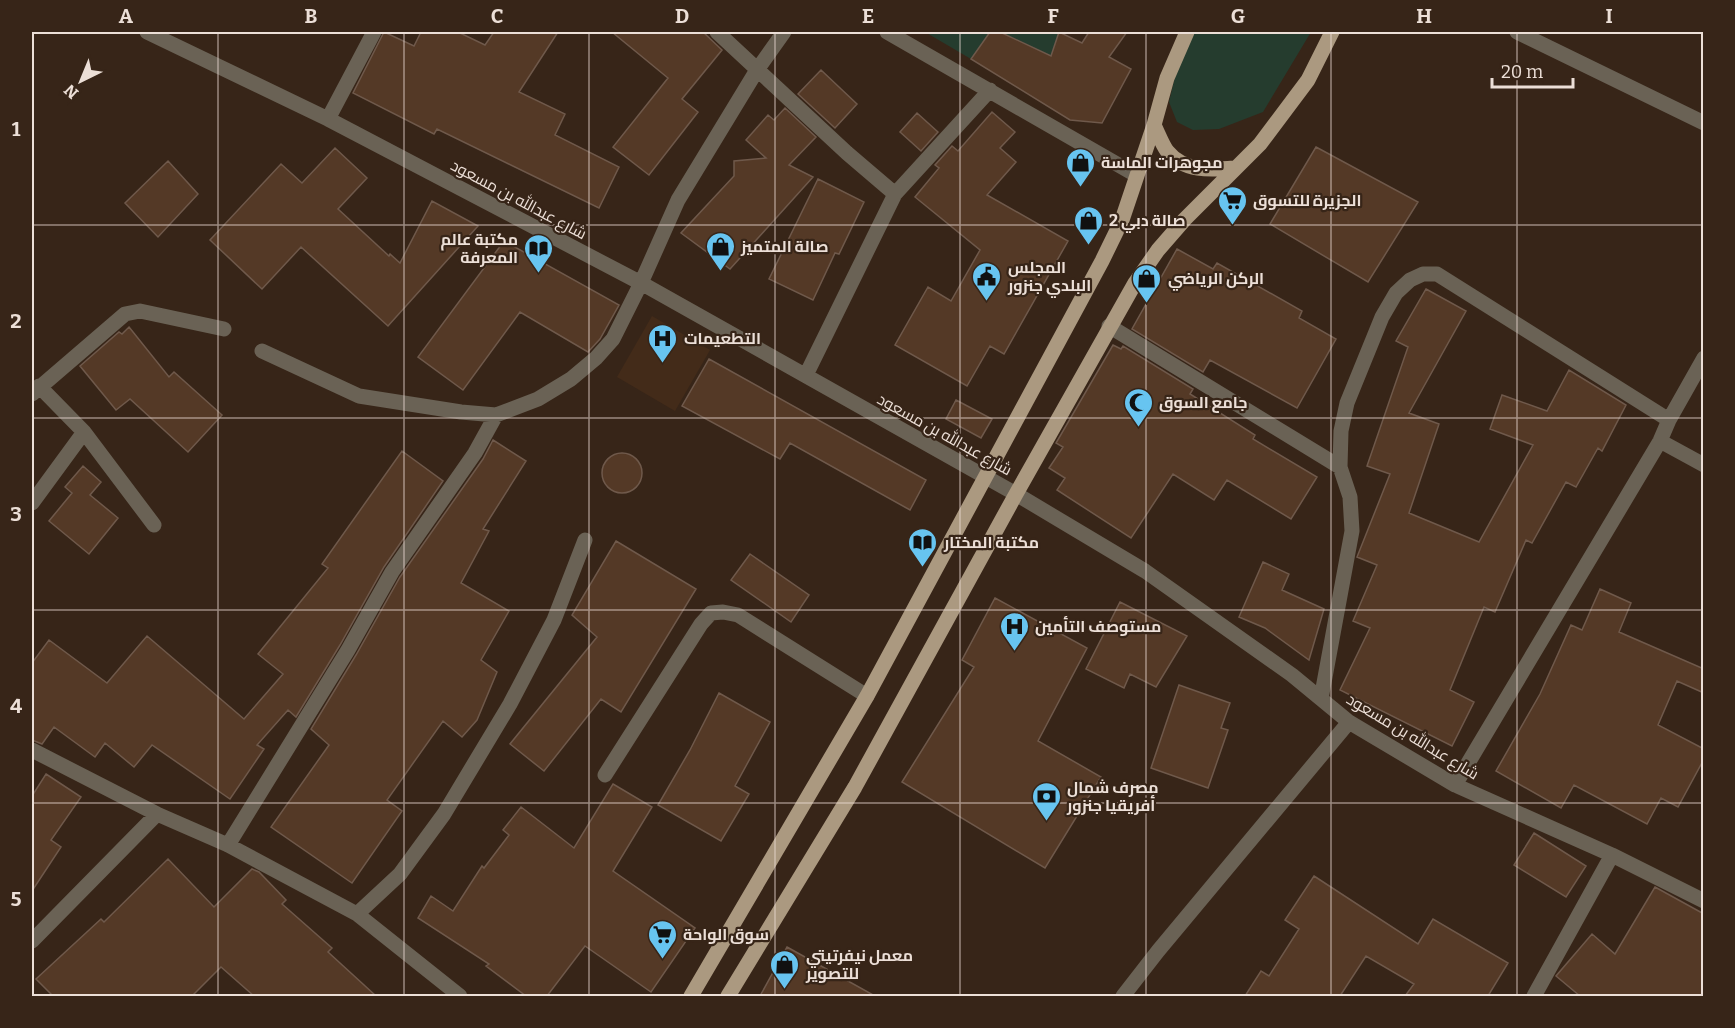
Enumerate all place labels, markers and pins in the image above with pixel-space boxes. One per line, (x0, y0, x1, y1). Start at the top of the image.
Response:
shop icon: مجوهرات الماسة (1064, 146, 1096, 188)
place label: مجوهرات الماسة (1101, 153, 1222, 172)
supermarket icon: الجزيرة للتسوق (1216, 184, 1248, 226)
place label: الجزيرة للتسوق (1253, 191, 1361, 210)
shop icon: صالة دبي 2 (1072, 204, 1104, 246)
place label: صالة دبي 2 (1109, 211, 1186, 233)
place label: مكتبة عالم المعرفة (440, 230, 518, 267)
shop icon: صالة المتميز (704, 230, 736, 272)
library icon: مكتبة عالم المعرفة (523, 232, 555, 274)
place label: صالة المتميز (740, 237, 828, 256)
place label: المجلس البلدي جنزور (1007, 258, 1091, 298)
public building icon: المجلس البلدي جنزور (971, 260, 1003, 302)
shop icon: الركن الرياضي (1131, 262, 1163, 304)
place label: الركن الرياضي (1168, 269, 1264, 291)
hospital icon: التطعيمات (647, 322, 679, 364)
place label: التطعيمات (684, 329, 761, 348)
mosque icon: جامع السوق (1122, 386, 1154, 428)
place label: جامع السوق (1159, 393, 1247, 413)
library icon: مكتبة المختار (907, 526, 939, 568)
place label: مكتبة المختار (943, 533, 1039, 552)
hospital icon: مستوصف التأمين (998, 610, 1030, 652)
place label: مستوصف التأمين (1035, 616, 1161, 636)
place label: مصرف شمال أفريقيا جنزور (1066, 778, 1159, 815)
bank icon: مصرف شمال أفريقيا جنزور (1030, 780, 1062, 822)
supermarket icon: سوق الواحة (646, 918, 678, 960)
place label: سوق الواحة (683, 925, 769, 944)
place label: معمل نيفرتيتي للتصوير (805, 946, 913, 983)
shop icon: معمل نيفرتيتي للتصوير (769, 948, 801, 990)

